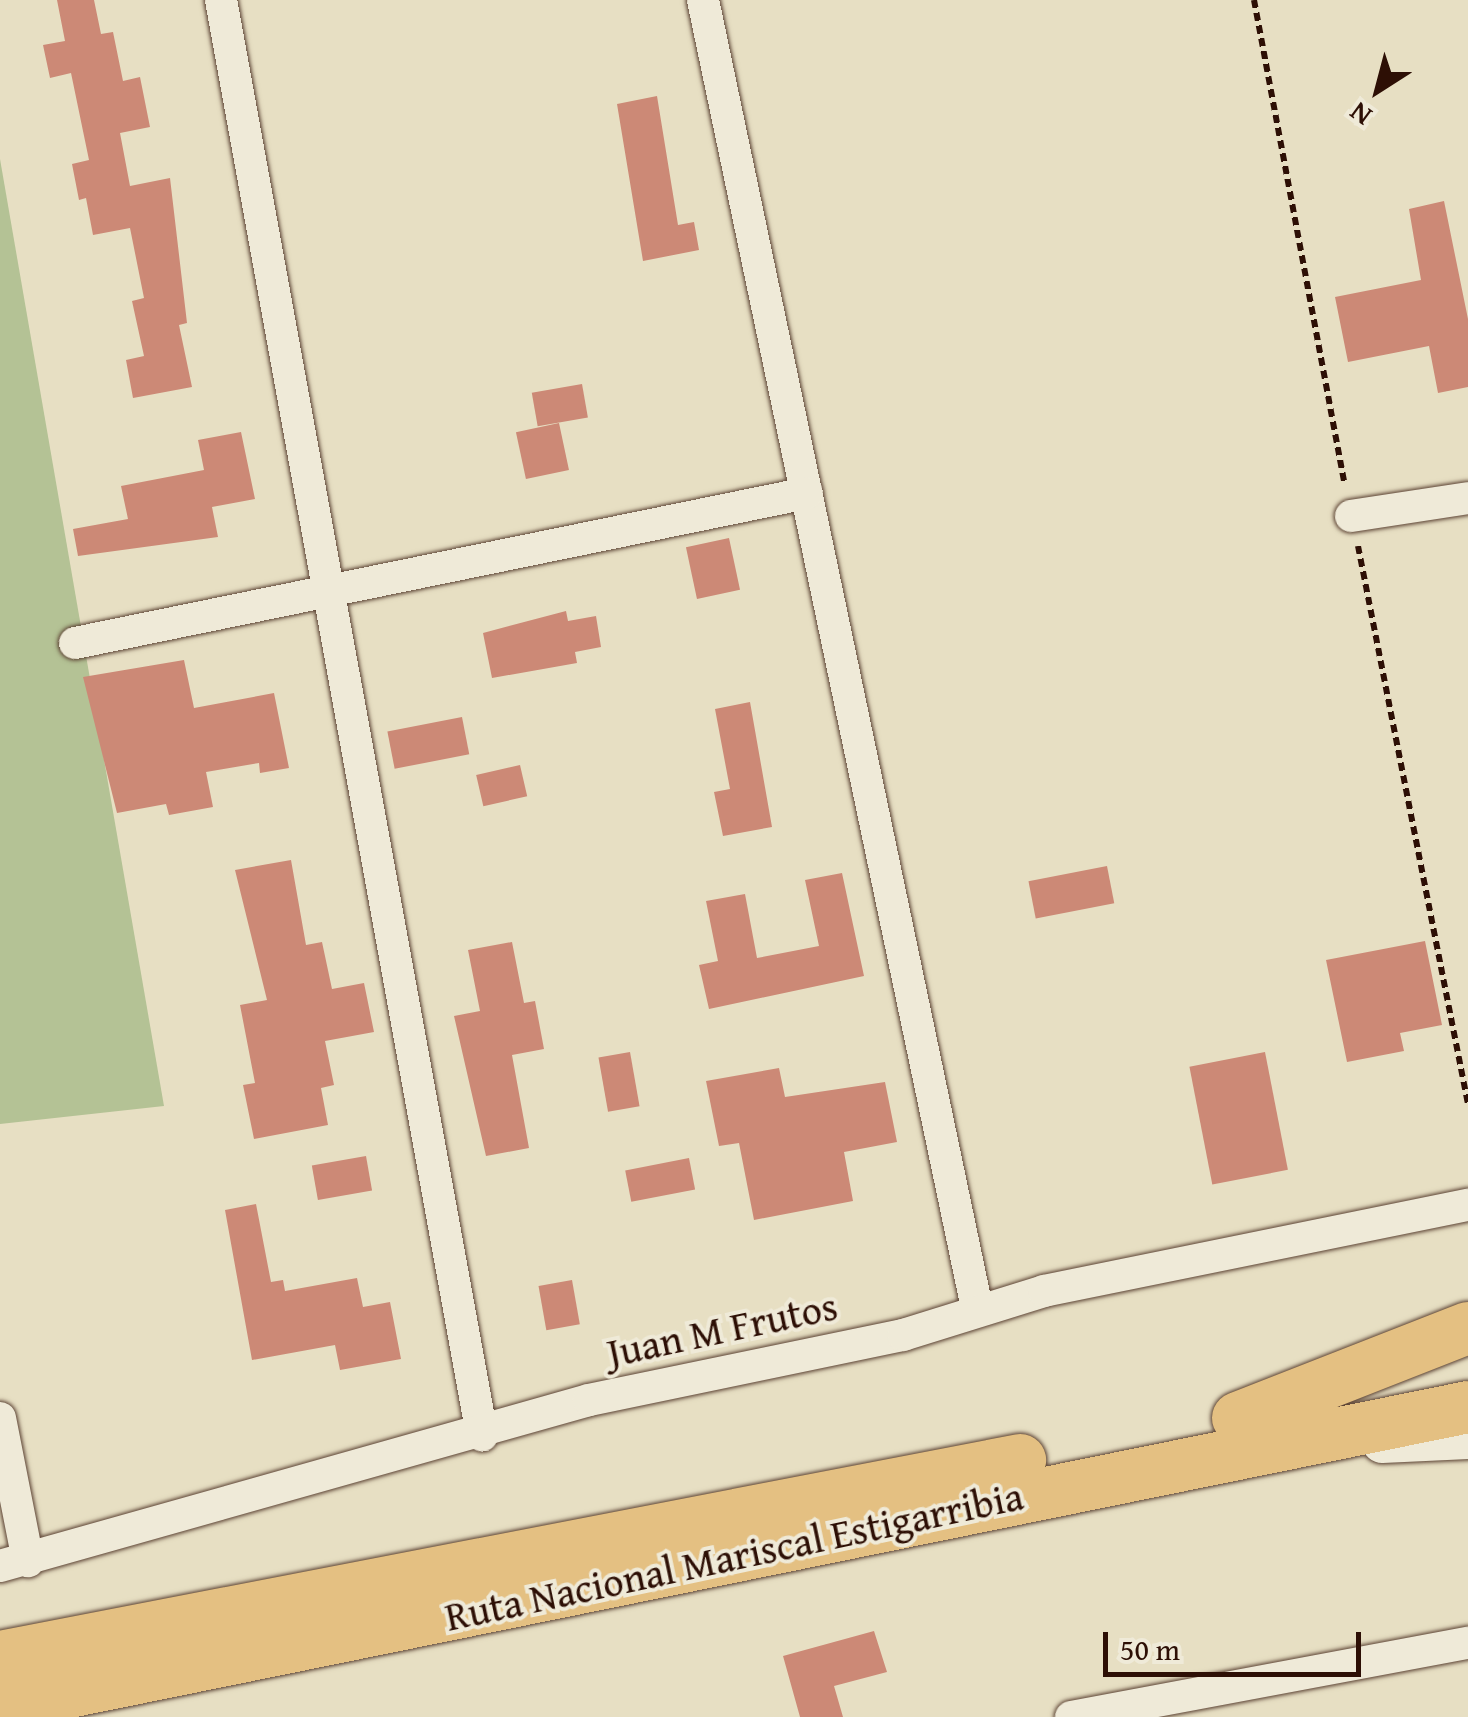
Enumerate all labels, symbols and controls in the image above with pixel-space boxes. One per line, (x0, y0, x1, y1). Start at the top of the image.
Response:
north arrow (1328, 40, 1428, 140)
text: N (1340, 93, 1380, 137)
street label: Juan M Frutos (603, 1281, 841, 1377)
street label: Ruta Nacional Mariscal Estigarribia (441, 1471, 1027, 1641)
scale bar (1108, 1612, 1366, 1674)
text: 50 m (1120, 1627, 1180, 1671)

